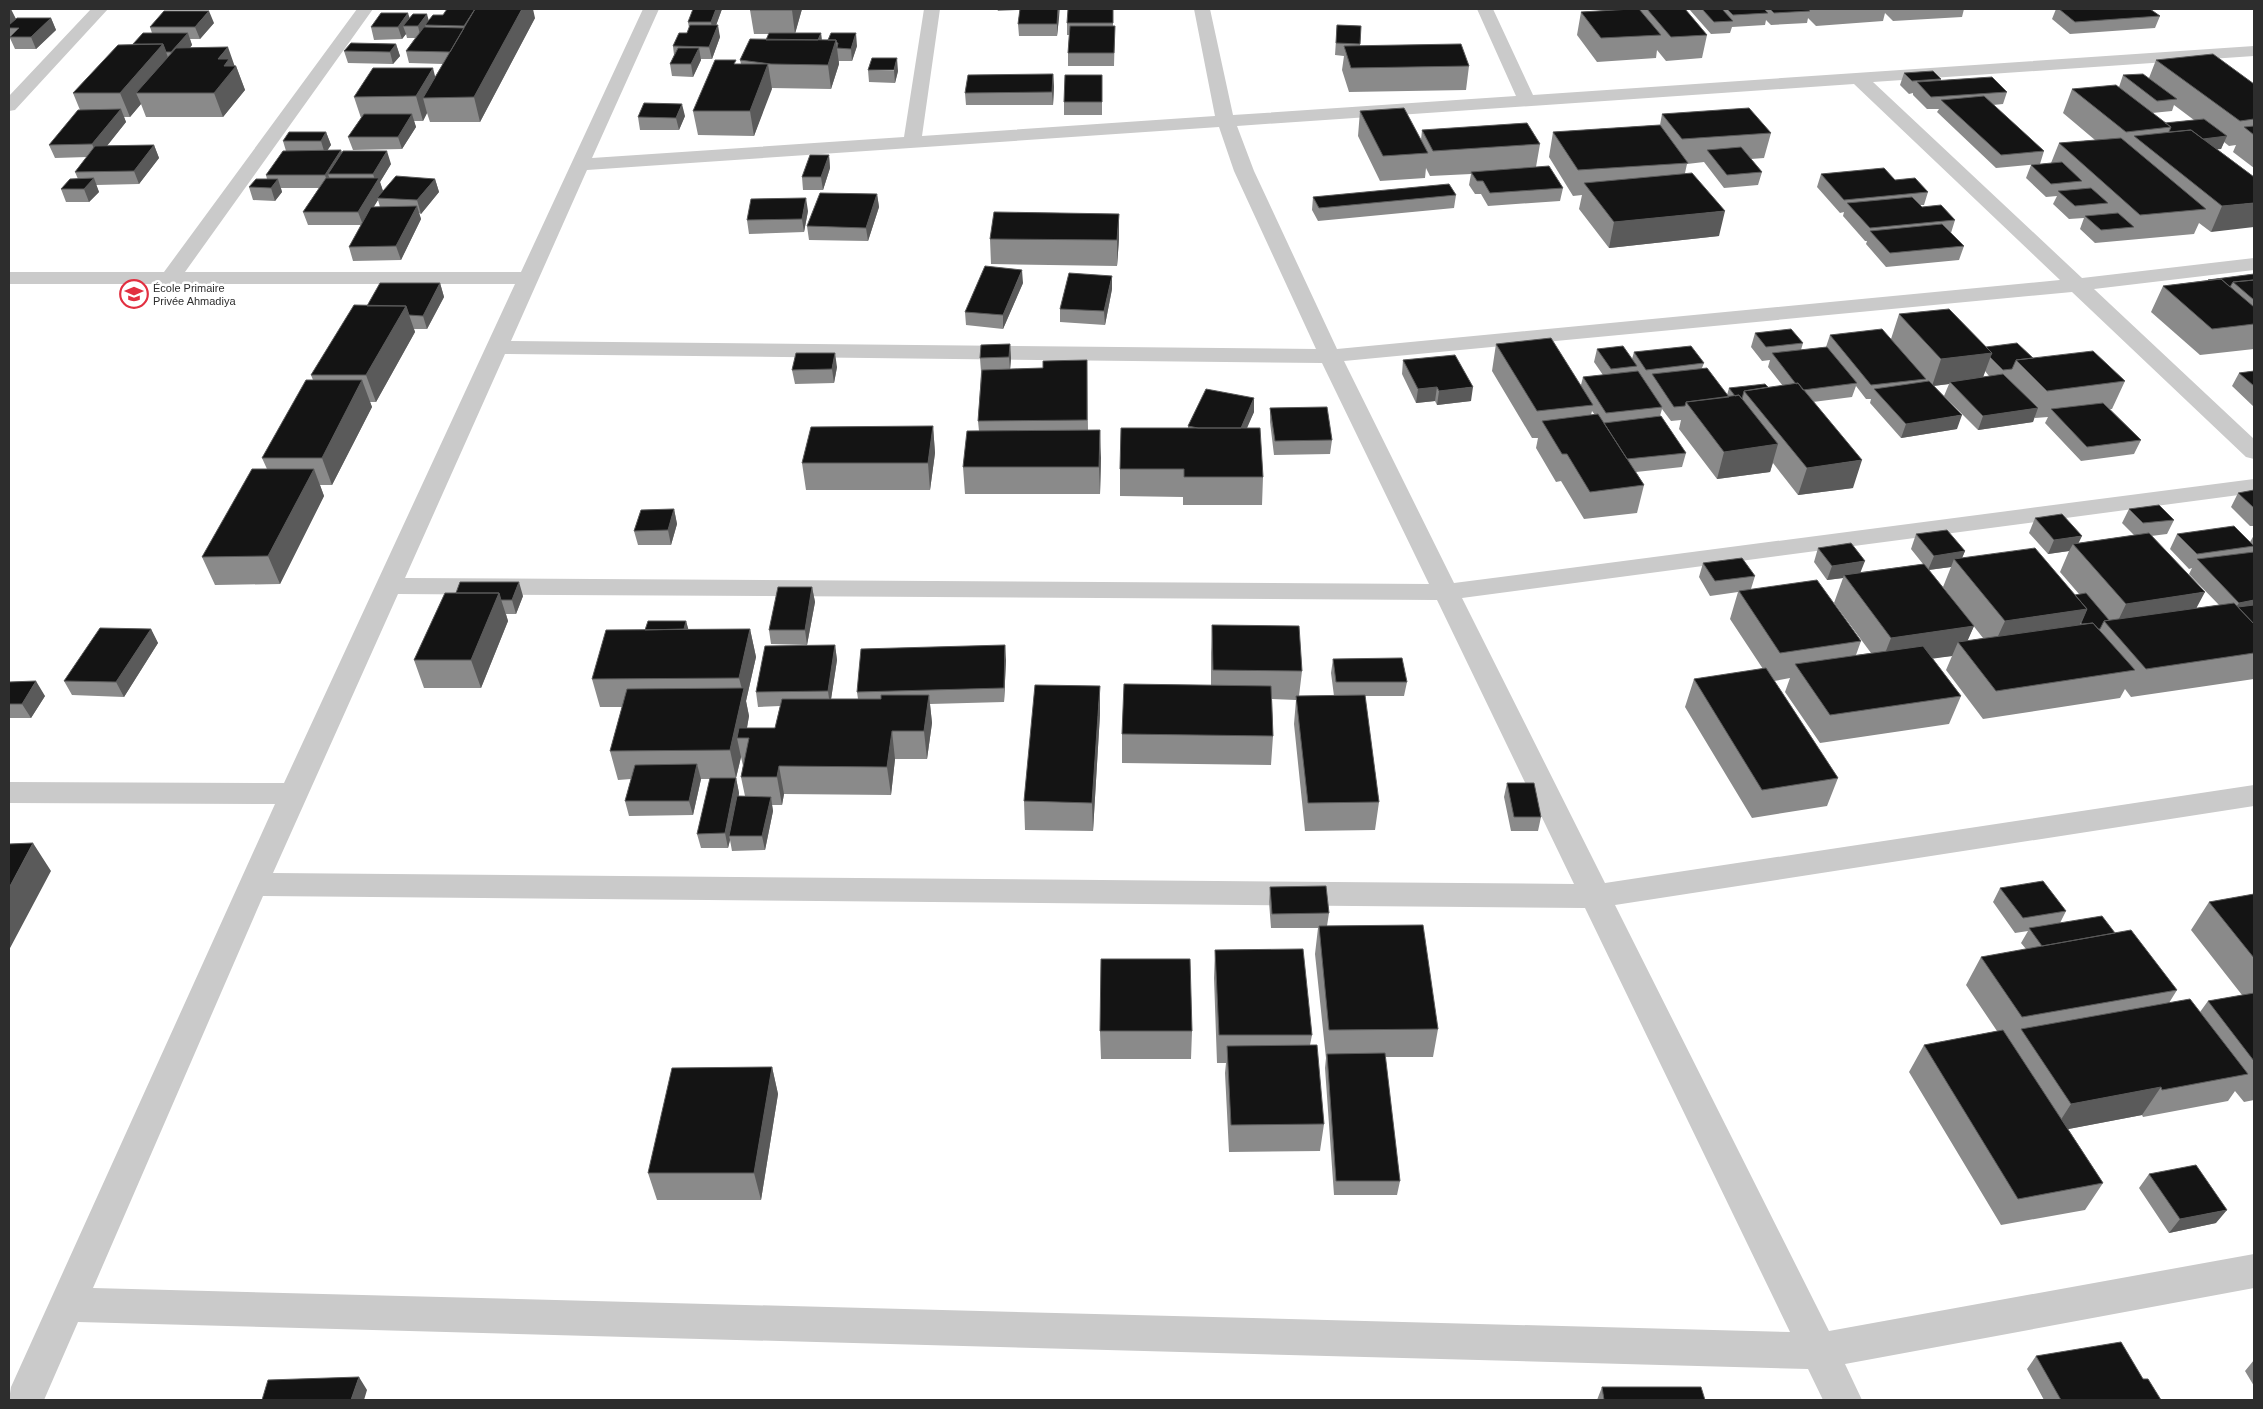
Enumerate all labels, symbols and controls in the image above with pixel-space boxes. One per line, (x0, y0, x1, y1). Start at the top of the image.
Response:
school or university icon: École Primaire Privée Ahmadiya (119, 279, 149, 309)
place label: École Primaire Privée Ahmadiya (153, 282, 236, 307)

